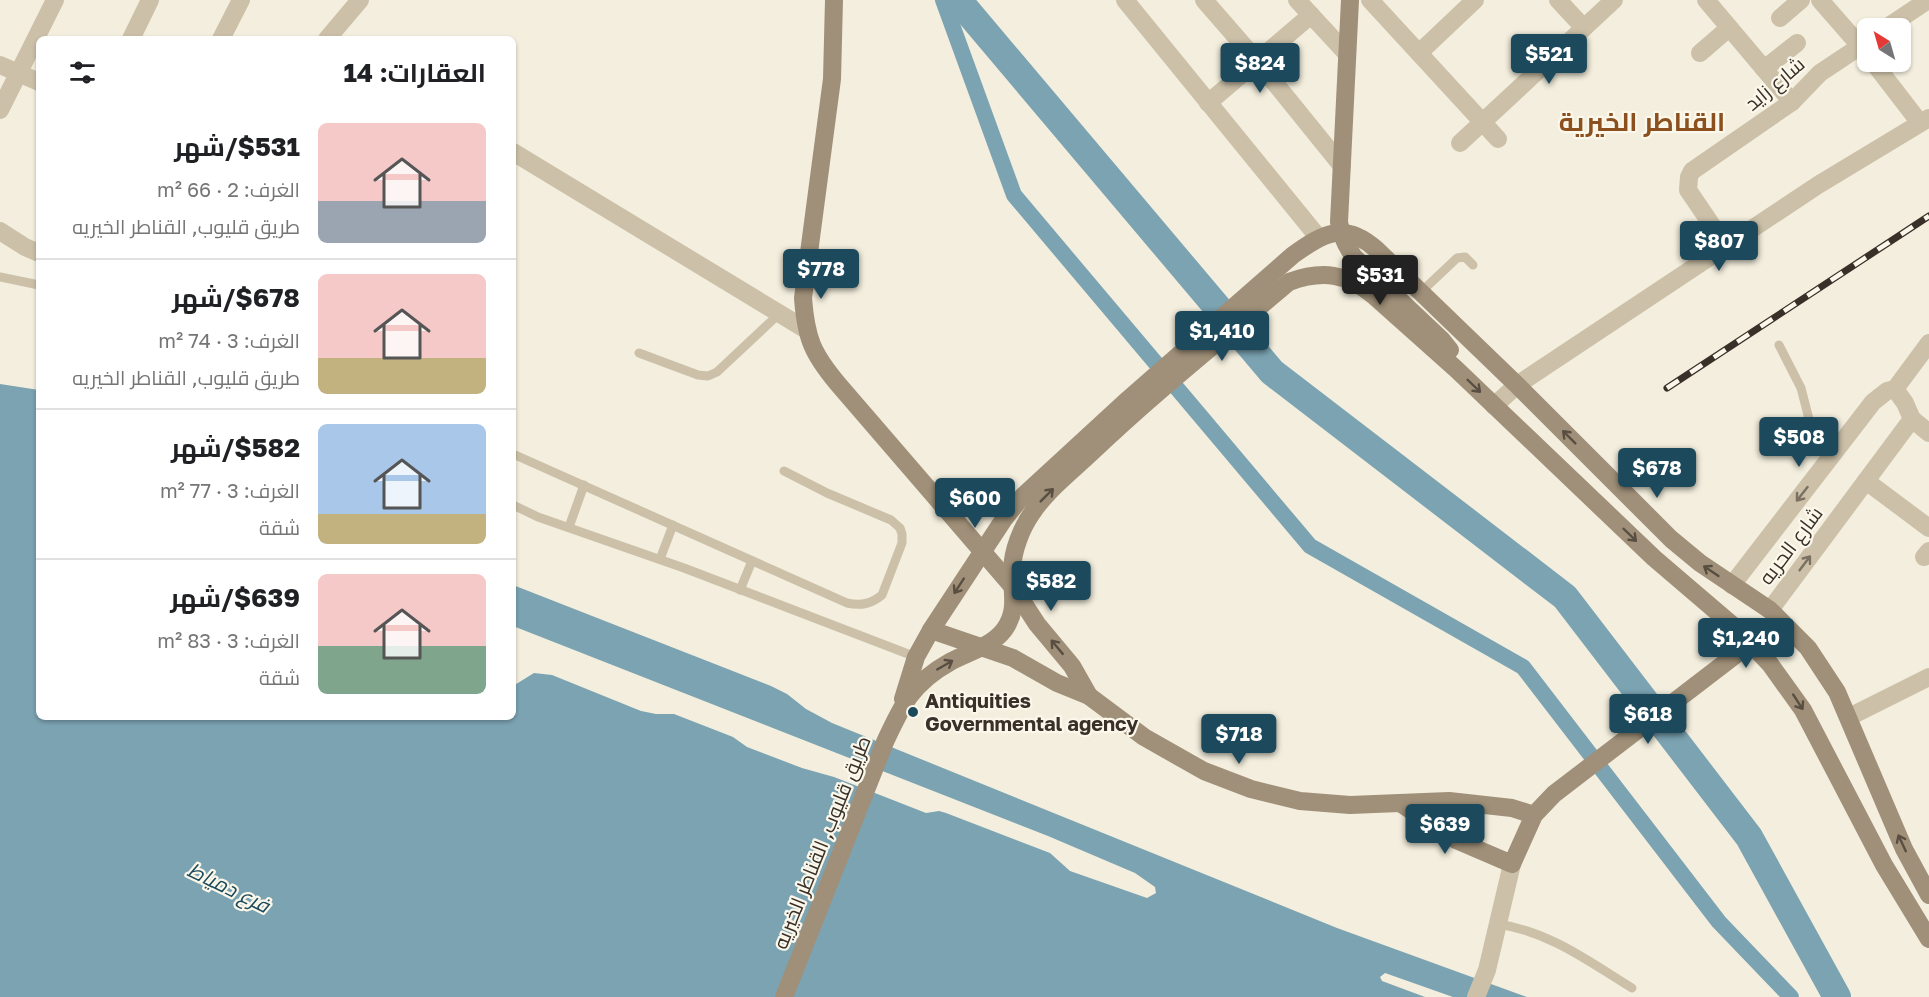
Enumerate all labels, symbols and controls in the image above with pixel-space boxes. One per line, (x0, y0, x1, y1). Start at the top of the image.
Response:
north arrow (1857, 18, 1911, 72)
map controls (1857, 18, 1911, 72)
pin: $521 (1513, 34, 1585, 85)
text: $521 (1525, 41, 1573, 65)
pin: $824 (1224, 43, 1296, 94)
text: $824 (1235, 50, 1285, 74)
street label: شارع زايد (1739, 51, 1811, 117)
icon: filters (66, 56, 99, 89)
text: العقارات: 14 (343, 57, 486, 88)
district label: القناطر الخيرية (1559, 106, 1725, 137)
text: $531/شهر (174, 131, 300, 162)
icon: home (366, 147, 438, 219)
text: الغرف: 2 · 66 m² (157, 177, 300, 201)
text: طريق قليوب, القناطر الخيريه (72, 214, 300, 238)
pin: $807 (1683, 221, 1755, 272)
text: $807 (1694, 228, 1744, 252)
pin: $778 (785, 249, 857, 300)
pin: $531 (1344, 255, 1416, 306)
text: $778 (797, 256, 845, 280)
text: $531 (1356, 262, 1404, 286)
text: $678/شهر (172, 282, 300, 313)
icon: home (366, 298, 438, 370)
pin: $1,410 (1173, 311, 1271, 362)
text: $1,410 (1189, 318, 1255, 342)
text: الغرف: 3 · 74 m² (158, 328, 300, 352)
text: طريق قليوب, القناطر الخيريه (72, 365, 300, 389)
one-way arrow (1466, 379, 1481, 394)
pin: $508 (1763, 417, 1835, 468)
text: $508 (1773, 424, 1825, 448)
one-way arrow (1562, 430, 1577, 445)
text: $582/شهر (171, 432, 300, 463)
icon: home (366, 448, 438, 520)
pin: $678 (1621, 448, 1693, 499)
text: $678 (1632, 455, 1682, 479)
text: الغرف: 3 · 77 m² (160, 478, 300, 502)
pin: $600 (939, 478, 1011, 529)
text: $600 (949, 485, 1001, 509)
one-way arrow (1795, 486, 1808, 502)
one-way arrow (1039, 488, 1054, 503)
street label: شارع الحريه (1753, 501, 1829, 590)
text: شقة (259, 515, 300, 539)
one-way arrow (1623, 528, 1638, 543)
one-way arrow (1798, 556, 1811, 572)
pin: $582 (1015, 561, 1087, 612)
one-way arrow (1703, 565, 1720, 577)
text: $582 (1026, 568, 1076, 592)
one-way arrow (953, 577, 965, 594)
text: $639/شهر (170, 582, 300, 613)
icon: home (366, 598, 438, 670)
pin: $1,240 (1697, 618, 1795, 669)
text: $1,240 (1712, 625, 1780, 649)
text: الغرف: 3 · 83 m² (157, 628, 300, 652)
one-way arrow (1050, 639, 1063, 655)
one-way arrow (936, 659, 953, 671)
text: شقة (259, 665, 300, 689)
place label: Antiquities Governmental agency (925, 688, 1138, 735)
one-way arrow (1792, 693, 1804, 710)
pin: $618 (1612, 694, 1684, 745)
text: $618 (1623, 701, 1673, 725)
marker: Antiquities Governmental agency (906, 705, 920, 719)
pin: $718 (1203, 714, 1275, 765)
text: $718 (1215, 721, 1263, 745)
street label: طريق قليوب, القناطر الخيريه (767, 732, 877, 953)
pin: $639 (1409, 804, 1481, 855)
text: $639 (1420, 811, 1471, 835)
one-way arrow (1896, 835, 1907, 853)
water label: فرع دمياط (183, 856, 275, 920)

